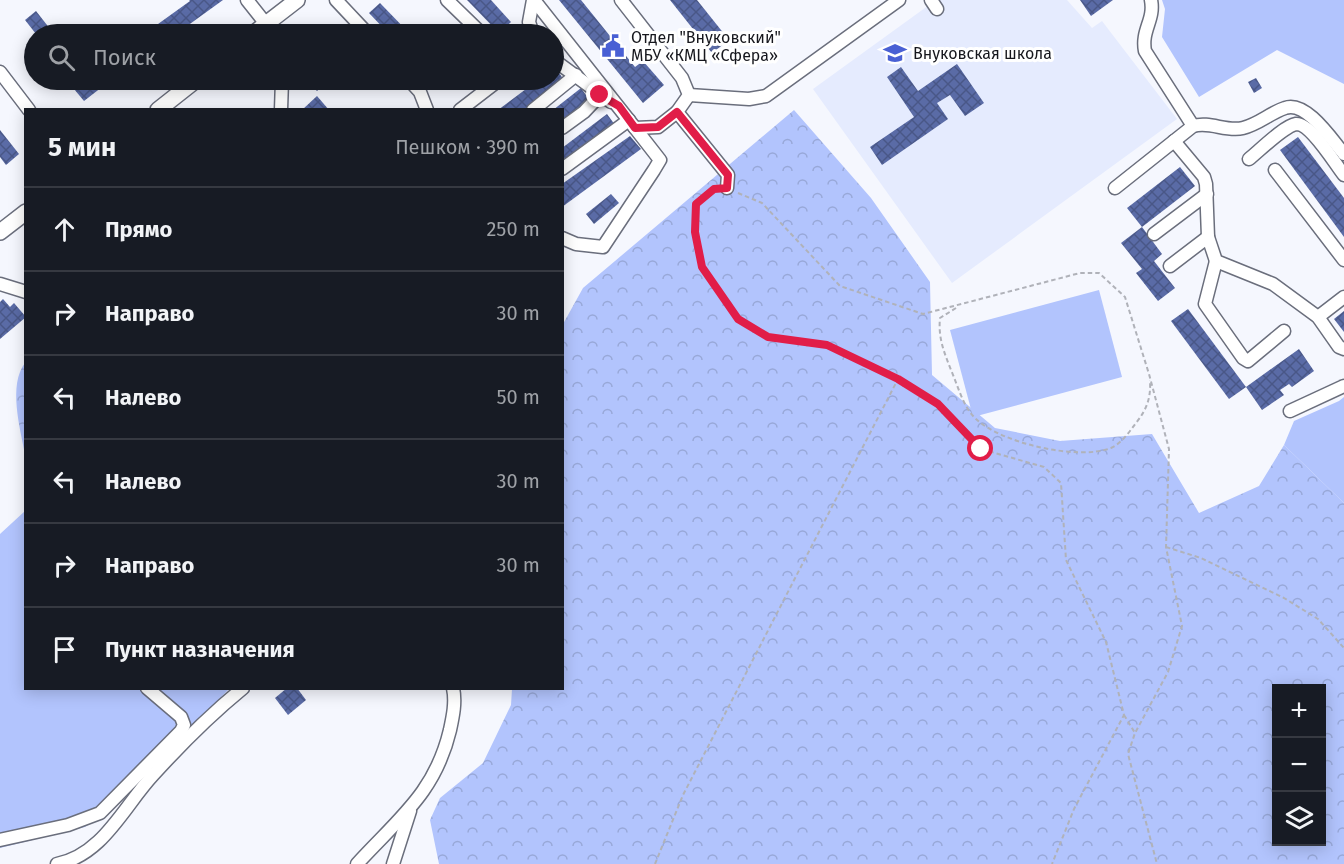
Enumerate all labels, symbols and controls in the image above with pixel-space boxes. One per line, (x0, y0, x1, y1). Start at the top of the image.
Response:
search box (24, 24, 564, 90)
place label: Отдел "Внуковский" МБУ «КМЦ «Сфера» (631, 28, 781, 65)
public building icon: Отдел "Внуковский" МБУ «КМЦ «Сфера» (600, 33, 626, 59)
school or university icon: Внуковская школа (882, 40, 908, 66)
icon: search (45, 41, 78, 74)
text: Поиск (93, 44, 156, 71)
place label: Внуковская школа (913, 44, 1052, 63)
route end (586, 81, 612, 107)
text: 5 мин (48, 132, 116, 163)
text: Пешком · 390 m (395, 135, 540, 159)
icon: ahead (48, 213, 81, 246)
text: Прямо (105, 216, 172, 243)
text: 250 m (486, 217, 540, 241)
icon: right (48, 297, 81, 330)
text: Направо (105, 300, 194, 327)
text: 30 m (496, 301, 540, 325)
icon: left (48, 381, 81, 414)
text: Налево (105, 384, 181, 411)
text: 50 m (496, 385, 540, 409)
route start (967, 435, 993, 461)
icon: left (48, 465, 81, 498)
text: Налево (105, 468, 181, 495)
text: 30 m (496, 469, 540, 493)
icon: right (48, 549, 81, 582)
text: Направо (105, 552, 194, 579)
text: 30 m (496, 553, 540, 577)
icon: arrive (48, 633, 81, 666)
text: Пункт назначения (105, 636, 295, 663)
map controls (1272, 684, 1326, 846)
button: + (1272, 684, 1326, 738)
button: − (1272, 738, 1326, 792)
button: layers (1272, 792, 1326, 846)

